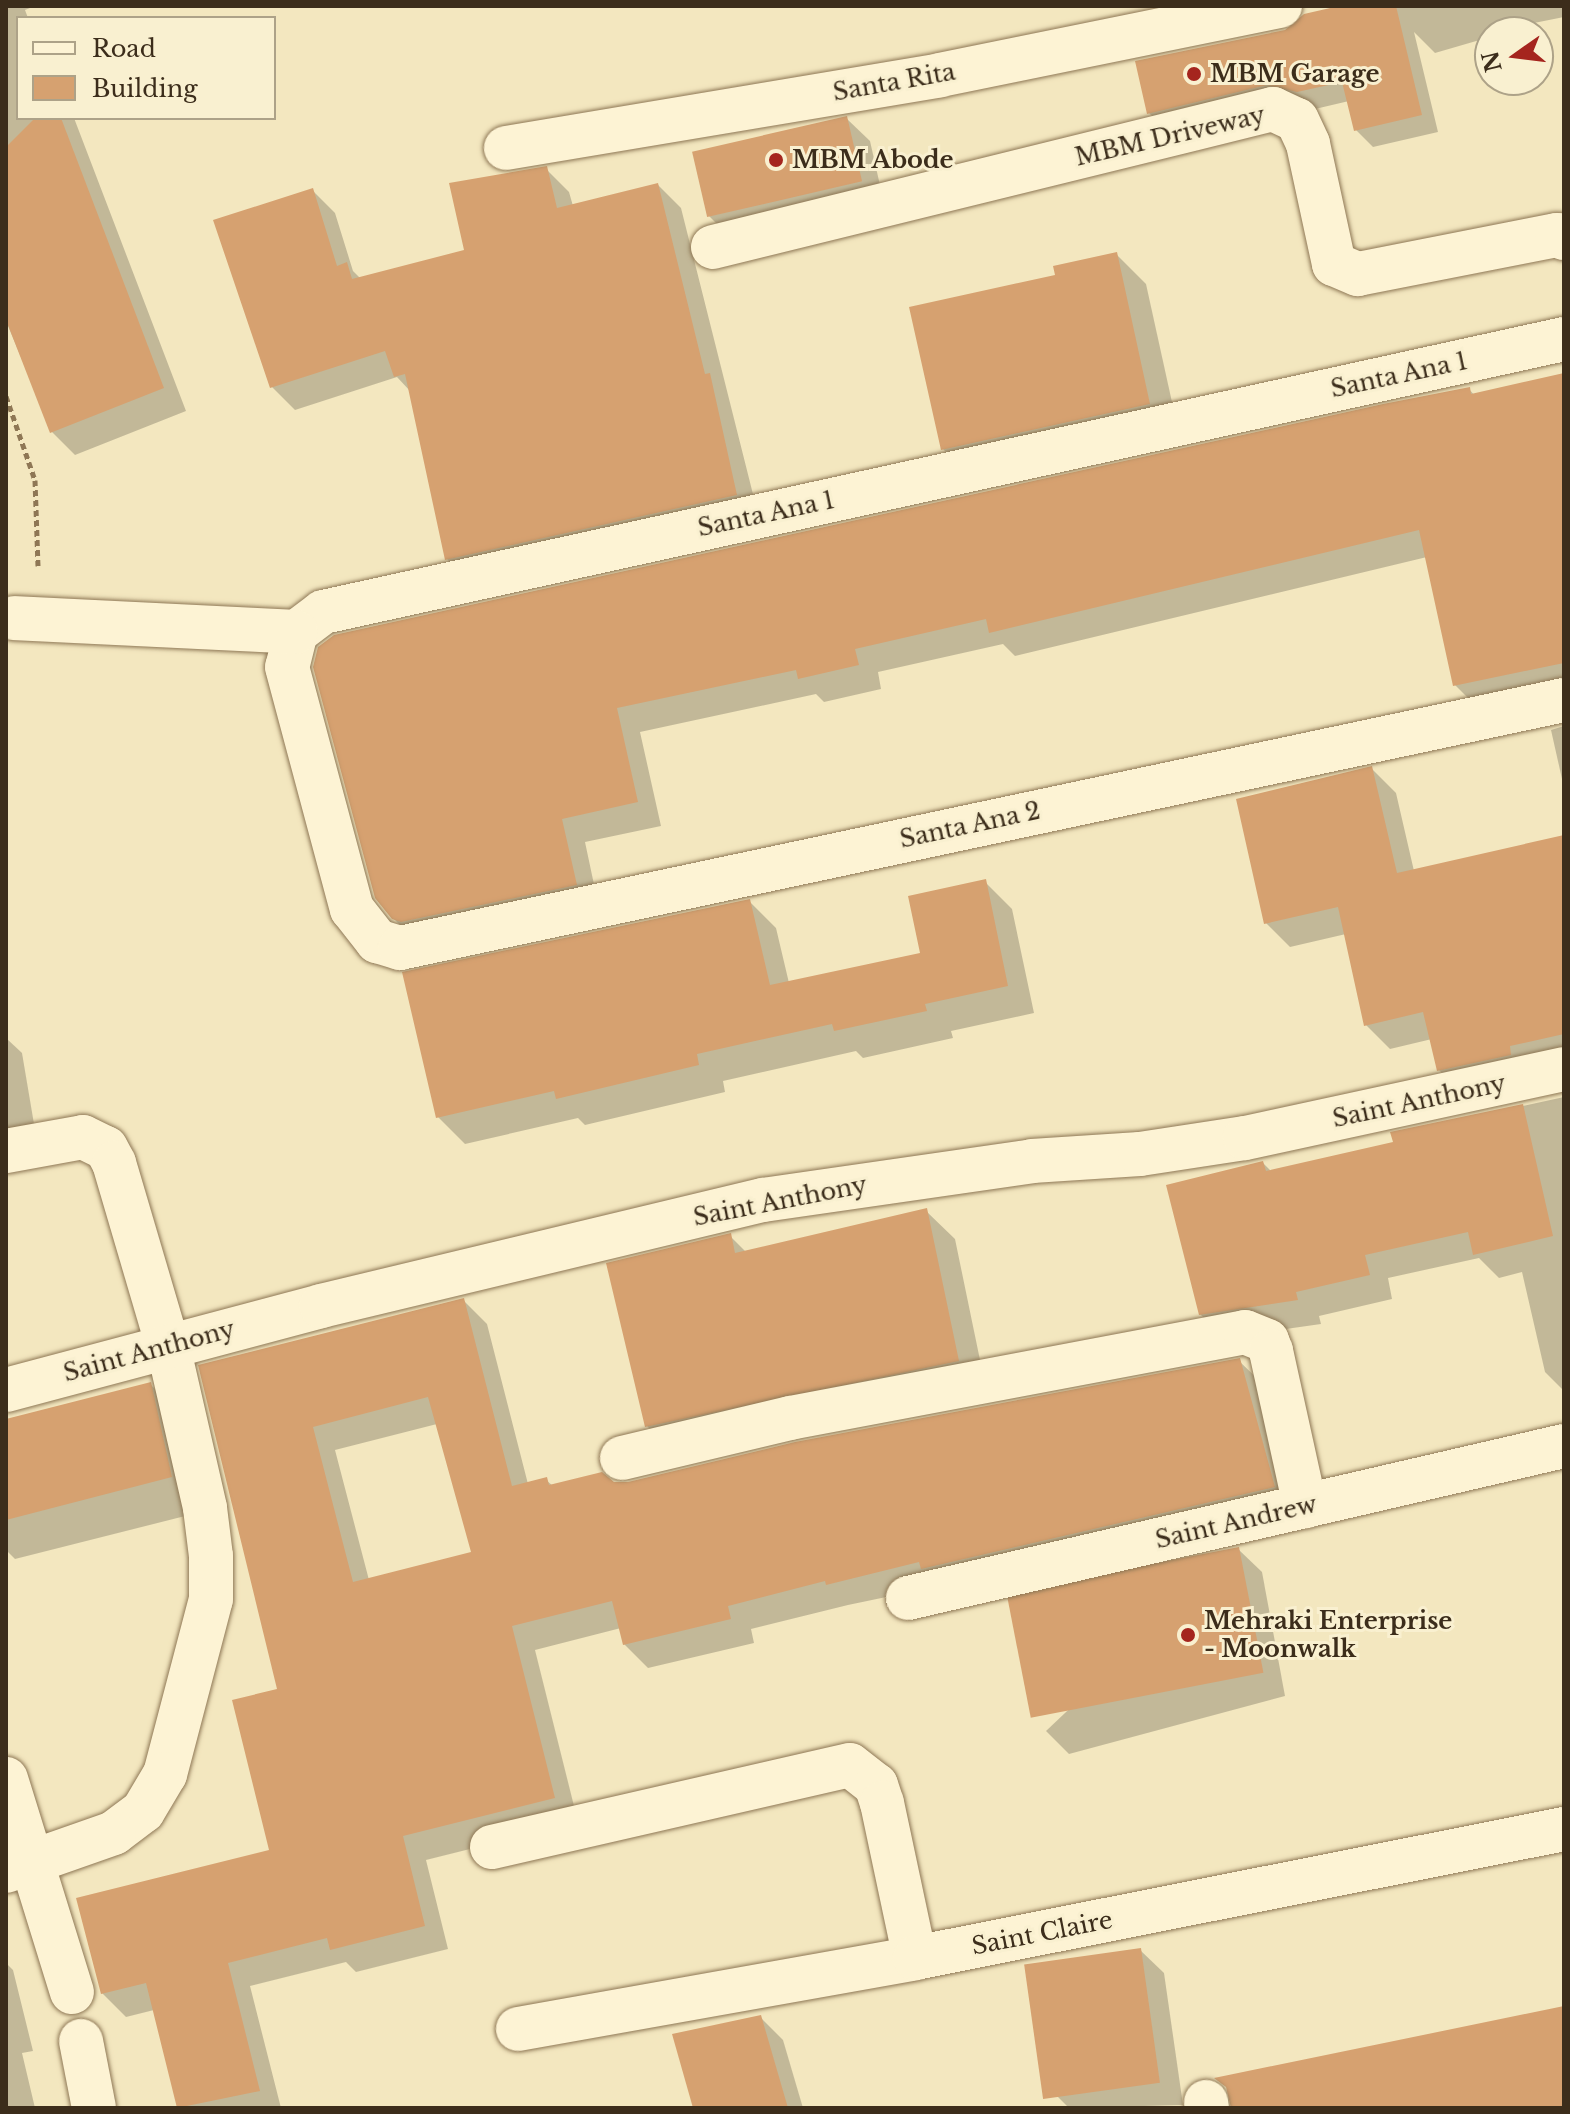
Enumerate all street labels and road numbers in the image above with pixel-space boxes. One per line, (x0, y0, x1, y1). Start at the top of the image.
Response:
street label: Santa Rita (830, 57, 958, 107)
street label: MBM Driveway (1072, 100, 1268, 172)
street label: Santa Ana 1 (1327, 346, 1471, 404)
street label: Santa Ana 1 (694, 485, 838, 543)
street label: Santa Ana 2 (896, 796, 1044, 854)
street label: Saint Anthony (1329, 1068, 1509, 1134)
street label: Saint Anthony (690, 1170, 870, 1232)
street label: Saint Anthony (60, 1314, 238, 1388)
street label: Saint Andrew (1152, 1489, 1320, 1555)
street label: Saint Claire (969, 1905, 1115, 1961)

